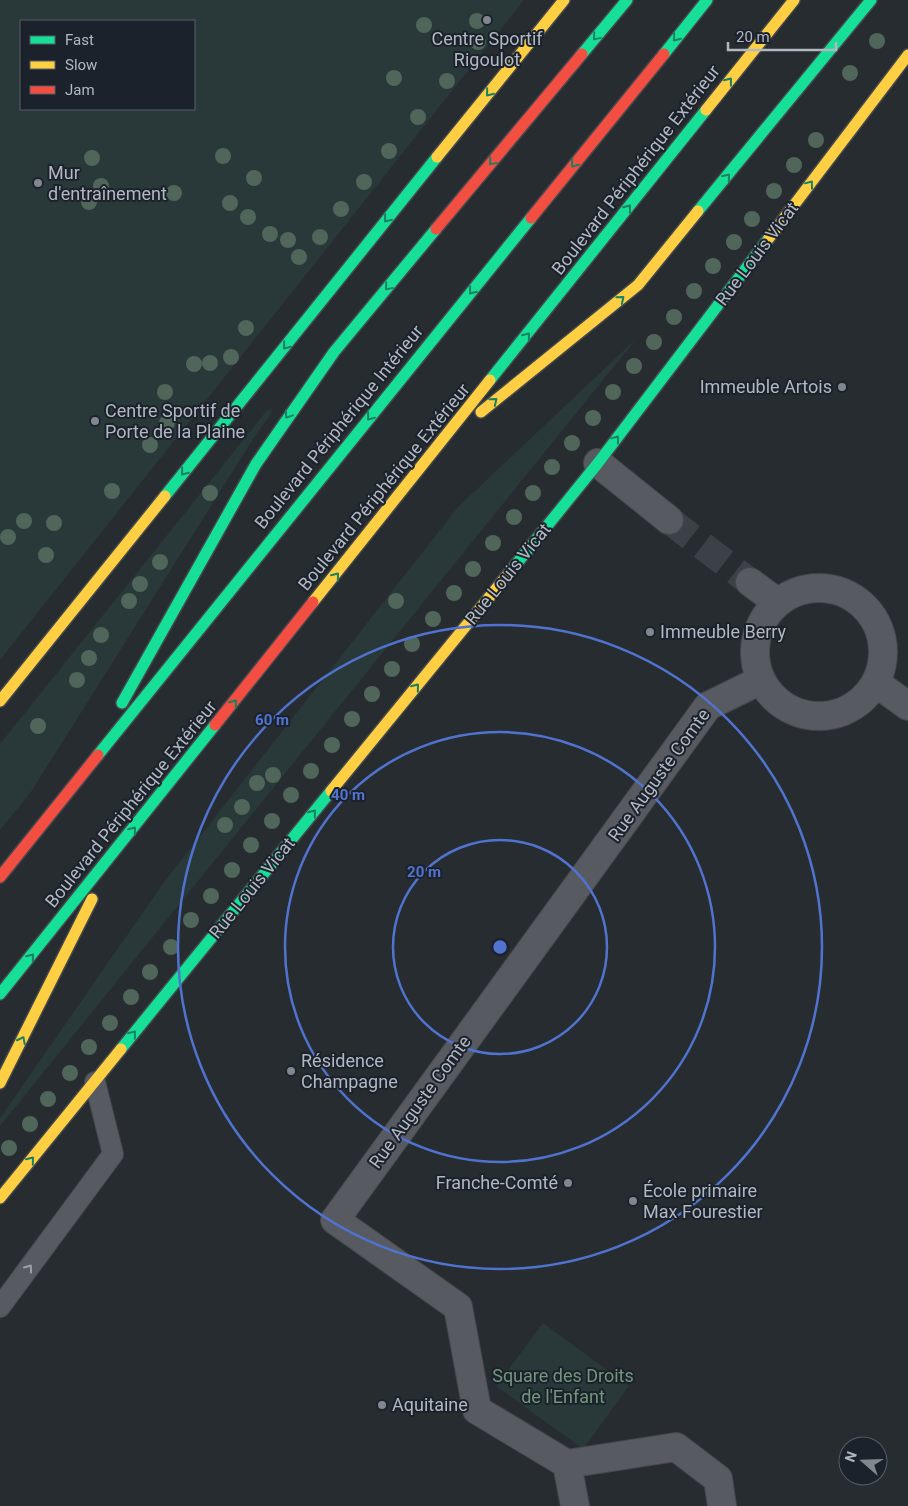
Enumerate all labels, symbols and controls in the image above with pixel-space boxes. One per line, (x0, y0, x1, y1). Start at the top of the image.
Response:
marker: Centre Sportif Rigoulot (481, 14, 493, 26)
legend (20, 20, 195, 110)
scale bar (728, 20, 836, 52)
place label: Centre Sportif Rigoulot (431, 28, 543, 70)
text: 20 m (736, 28, 770, 46)
text: Fast (65, 31, 94, 49)
one-way arrow (593, 32, 602, 41)
one-way arrow (674, 32, 682, 41)
text: Slow (65, 56, 97, 74)
street label: Boulevard Périphérique Extérieur (547, 61, 724, 279)
one-way arrow (724, 78, 732, 87)
text: Jam (65, 81, 95, 99)
one-way arrow (486, 87, 495, 96)
one-way arrow (489, 156, 497, 165)
one-way arrow (571, 159, 580, 168)
place label: Mur d'entraînement (48, 162, 167, 204)
one-way arrow (721, 173, 730, 182)
marker: Mur d'entraînement (32, 177, 44, 189)
one-way arrow (804, 180, 813, 190)
street label: Rue Louis Vicat (711, 198, 802, 310)
one-way arrow (623, 205, 632, 214)
one-way arrow (385, 213, 393, 222)
one-way arrow (385, 281, 393, 290)
one-way arrow (469, 285, 477, 294)
one-way arrow (615, 296, 624, 305)
street label: Boulevard Périphérique Intérieur (250, 321, 427, 533)
one-way arrow (522, 333, 530, 342)
one-way arrow (283, 340, 291, 349)
place label: Immeuble Artois (700, 376, 832, 397)
street label: Boulevard Périphérique Extérieur (294, 379, 474, 594)
marker: Immeuble Artois (836, 381, 848, 393)
one-way arrow (488, 398, 497, 406)
place label: Centre Sportif de Porte de la Plaine (105, 400, 245, 442)
one-way arrow (285, 410, 294, 419)
one-way arrow (367, 411, 375, 420)
marker: Centre Sportif de Porte de la Plaine (89, 415, 101, 427)
one-way arrow (610, 435, 619, 445)
one-way arrow (180, 467, 189, 476)
street label: Rue Louis Vicat (460, 519, 555, 628)
one-way arrow (330, 573, 338, 582)
place label: Immeuble Berry (660, 621, 787, 642)
marker: Immeuble Berry (644, 626, 656, 638)
one-way arrow (410, 684, 418, 693)
street label: Boulevard Périphérique Extérieur (41, 696, 221, 911)
one-way arrow (229, 700, 237, 709)
street label: Rue Auguste Comte (603, 704, 714, 845)
text: 60 m (255, 711, 289, 729)
text: 40 m (331, 786, 365, 804)
one-way arrow (308, 810, 316, 819)
one-way arrow (128, 827, 136, 836)
street label: Rue Louis Vicat (204, 833, 299, 942)
text: 20 m (407, 863, 441, 881)
centre of rings (491, 938, 509, 956)
one-way arrow (25, 953, 34, 962)
one-way arrow (128, 1031, 136, 1040)
street label: Rue Auguste Comte (364, 1031, 475, 1172)
one-way arrow (16, 1036, 26, 1045)
place label: Résidence Champagne (301, 1050, 398, 1092)
marker: Résidence Champagne (285, 1065, 297, 1077)
one-way arrow (25, 1157, 33, 1166)
place label: Franche-Comté (436, 1172, 558, 1193)
marker: Franche-Comté (562, 1177, 574, 1189)
place label: École primaire Max Fourestier (643, 1180, 763, 1222)
marker: École primaire Max Fourestier (627, 1195, 639, 1207)
one-way arrow (23, 1264, 32, 1274)
park label: Square des Droits de l'Enfant (492, 1365, 634, 1407)
place label: Aquitaine (392, 1394, 468, 1415)
marker: Aquitaine (376, 1399, 388, 1411)
north arrow (838, 1436, 888, 1486)
text: N (842, 1449, 860, 1464)

